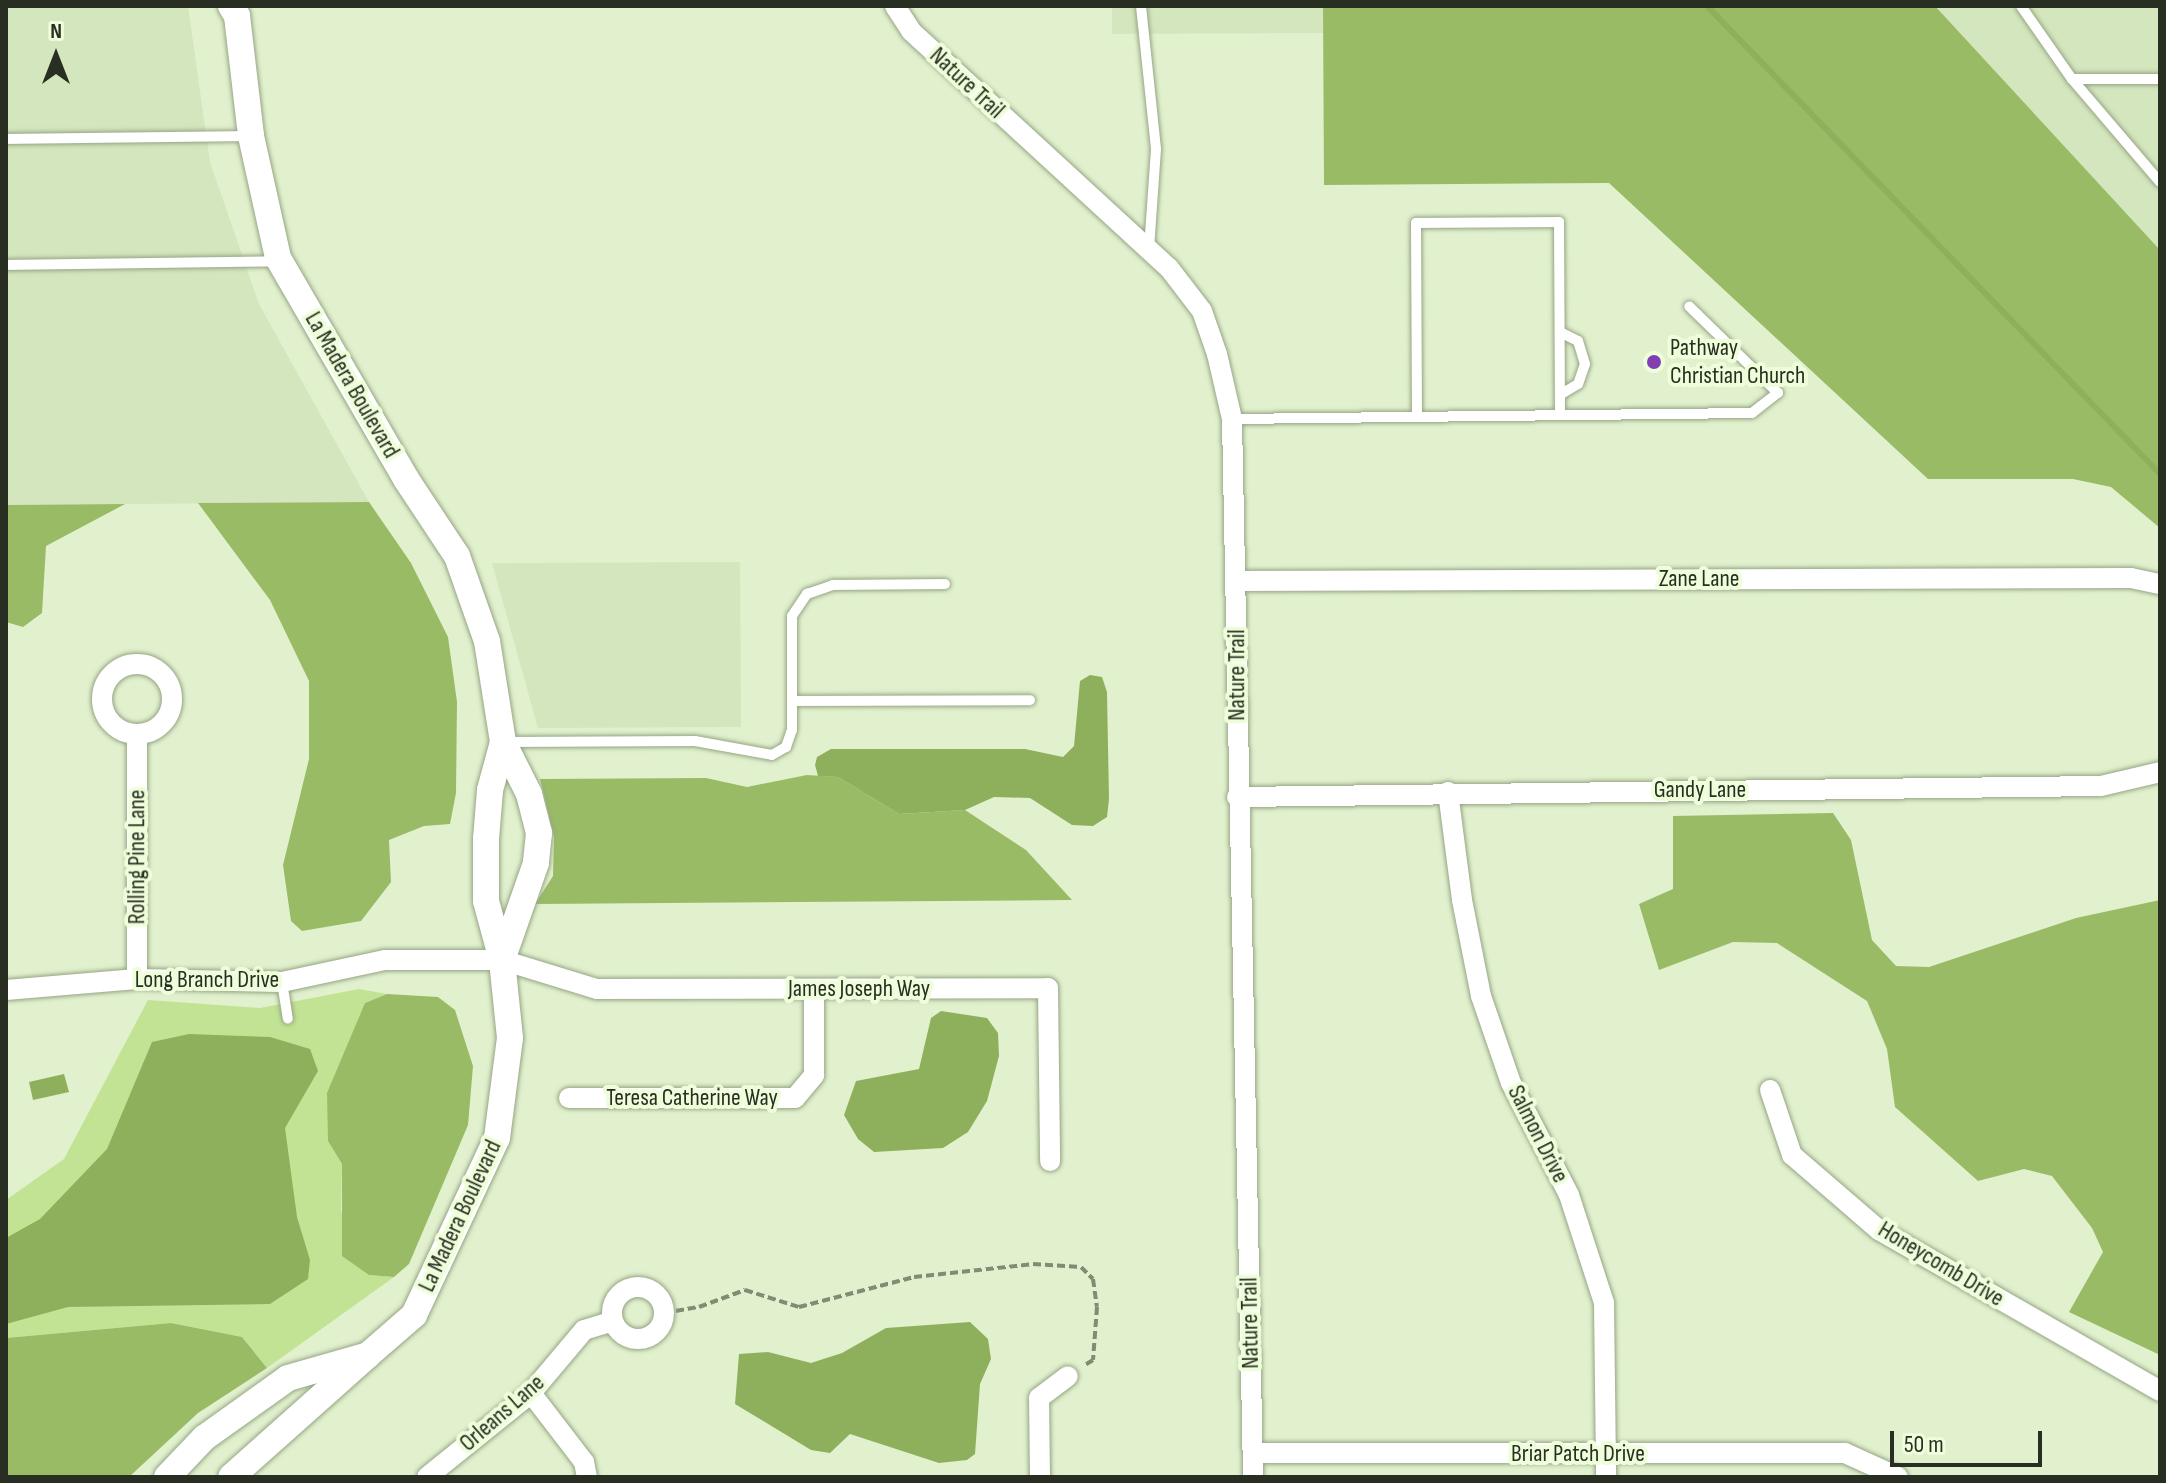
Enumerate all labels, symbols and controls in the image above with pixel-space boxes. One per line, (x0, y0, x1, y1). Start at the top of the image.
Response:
north arrow (16, 16, 96, 96)
text: N (50, 18, 62, 45)
street label: Nature Trail (924, 41, 1010, 125)
street label: La Madera Boulevard (299, 307, 405, 463)
place label: Pathway Christian Church (1670, 334, 1805, 390)
marker: Pathway Christian Church (1645, 353, 1663, 371)
street label: Zane Lane (1659, 565, 1739, 593)
street label: Nature Trail (1223, 629, 1251, 721)
street label: Gandy Lane (1654, 776, 1746, 804)
street label: Rolling Pine Lane (123, 790, 151, 924)
street label: Long Branch Drive (135, 966, 279, 994)
street label: James Joseph Way (788, 975, 930, 1003)
street label: Salmon Drive (1501, 1081, 1575, 1187)
street label: Teresa Catherine Way (606, 1084, 778, 1112)
street label: La Madera Boulevard (412, 1136, 508, 1296)
street label: Honeycomb Drive (1873, 1215, 2009, 1313)
street label: Nature Trail (1235, 1277, 1265, 1369)
street label: Orleans Lane (454, 1368, 550, 1458)
scale bar (1894, 1415, 2046, 1465)
text: 50 m (1904, 1430, 1944, 1459)
street label: Briar Patch Drive (1511, 1440, 1645, 1468)

